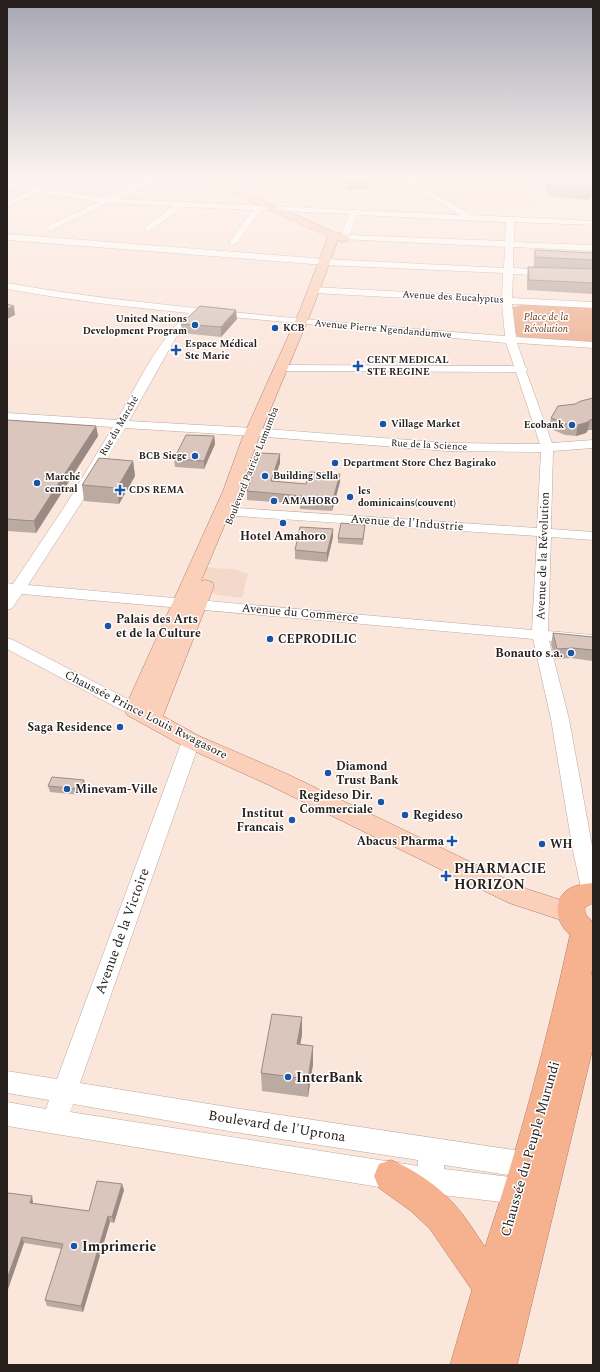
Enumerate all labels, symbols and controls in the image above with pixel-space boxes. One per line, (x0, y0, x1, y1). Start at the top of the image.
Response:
street label: Avenue des Eucalyptus (402, 286, 504, 308)
park label: Place de la Révolution (524, 309, 569, 337)
place label: United Nations Development Program (83, 311, 187, 339)
street label: Avenue Pierre Ngendandumwe (314, 315, 452, 343)
marker: United Nations Development Program (190, 320, 200, 330)
place label: KCB (283, 320, 305, 336)
marker: KCB (270, 323, 280, 333)
place label: Espace Médical Ste Marie (185, 336, 257, 364)
marker: Espace Médical Ste Marie (170, 344, 182, 356)
place label: CENT MEDICAL STE REGINE (367, 352, 449, 380)
marker: CENT MEDICAL STE REGINE (352, 360, 364, 372)
street label: Rue du Marché (95, 393, 143, 459)
street label: Boulevard Patrice Lumumba (221, 404, 283, 528)
place label: Village Market (391, 416, 460, 432)
place label: Ecobank (524, 417, 564, 433)
marker: Village Market (378, 419, 388, 429)
marker: Ecobank (567, 420, 577, 430)
street label: Rue de la Science (390, 435, 468, 455)
place label: BCB Siege (139, 448, 187, 464)
marker: BCB Siege (190, 451, 200, 461)
place label: Department Store Chez Bagirako (343, 455, 497, 471)
marker: Department Store Chez Bagirako (330, 458, 340, 468)
place label: Building Sella (273, 468, 339, 484)
place label: Marché central (45, 469, 80, 497)
marker: Building Sella (260, 471, 270, 481)
marker: Marché central (32, 478, 42, 488)
place label: CDS REMA (129, 482, 185, 498)
place label: les dominicains(couvent) (358, 483, 456, 511)
marker: CDS REMA (114, 484, 126, 496)
marker: les dominicains(couvent) (345, 492, 355, 502)
street label: Avenue de la Révolution (531, 492, 555, 620)
place label: AMAHORO (282, 493, 339, 509)
marker: AMAHORO (269, 496, 279, 506)
street label: Avenue de l'Industrie (350, 510, 464, 536)
marker: Hotel Amahoro (278, 518, 288, 528)
place label: Hotel Amahoro (240, 527, 326, 546)
street label: Avenue du Commerce (241, 598, 359, 628)
place label: Palais des Arts et de la Culture (116, 610, 201, 643)
marker: Palais des Arts et de la Culture (103, 621, 113, 631)
place label: CEPRODILIC (278, 630, 357, 649)
marker: CEPRODILIC (265, 634, 275, 644)
place label: Bonauto s.a. (495, 644, 563, 663)
marker: Bonauto s.a. (566, 648, 576, 658)
street label: Chaussée Prince Louis Rwagasore (61, 666, 231, 765)
place label: Saga Residence (27, 718, 112, 737)
marker: Saga Residence (115, 722, 125, 732)
place label: Diamond Trust Bank (336, 757, 399, 790)
marker: Diamond Trust Bank (323, 768, 333, 778)
place label: Minevam-Ville (75, 780, 158, 799)
marker: Minevam-Ville (62, 784, 72, 794)
place label: Regideso Dir. Commerciale (299, 786, 373, 819)
marker: Regideso Dir. Commerciale (376, 797, 386, 807)
place label: Institut Francais (237, 804, 284, 837)
place label: Regideso (413, 806, 463, 825)
marker: Regideso (400, 810, 410, 820)
marker: Institut Francais (287, 815, 297, 825)
place label: Abacus Pharma (357, 832, 445, 851)
place label: WH (550, 835, 573, 854)
marker: Abacus Pharma (447, 836, 457, 846)
marker: WH (537, 839, 547, 849)
place label: PHARMACIE HORIZON (454, 858, 546, 895)
street label: Avenue de la Victoire (89, 865, 155, 997)
marker: PHARMACIE HORIZON (441, 871, 451, 881)
street label: Chaussée du Peuple Murundi (495, 1059, 565, 1239)
place label: InterBank (296, 1067, 364, 1088)
marker: InterBank (283, 1072, 293, 1082)
street label: Boulevard de l'Uprona (207, 1105, 347, 1147)
place label: Imprimerie (82, 1236, 156, 1257)
marker: Imprimerie (69, 1241, 79, 1251)

